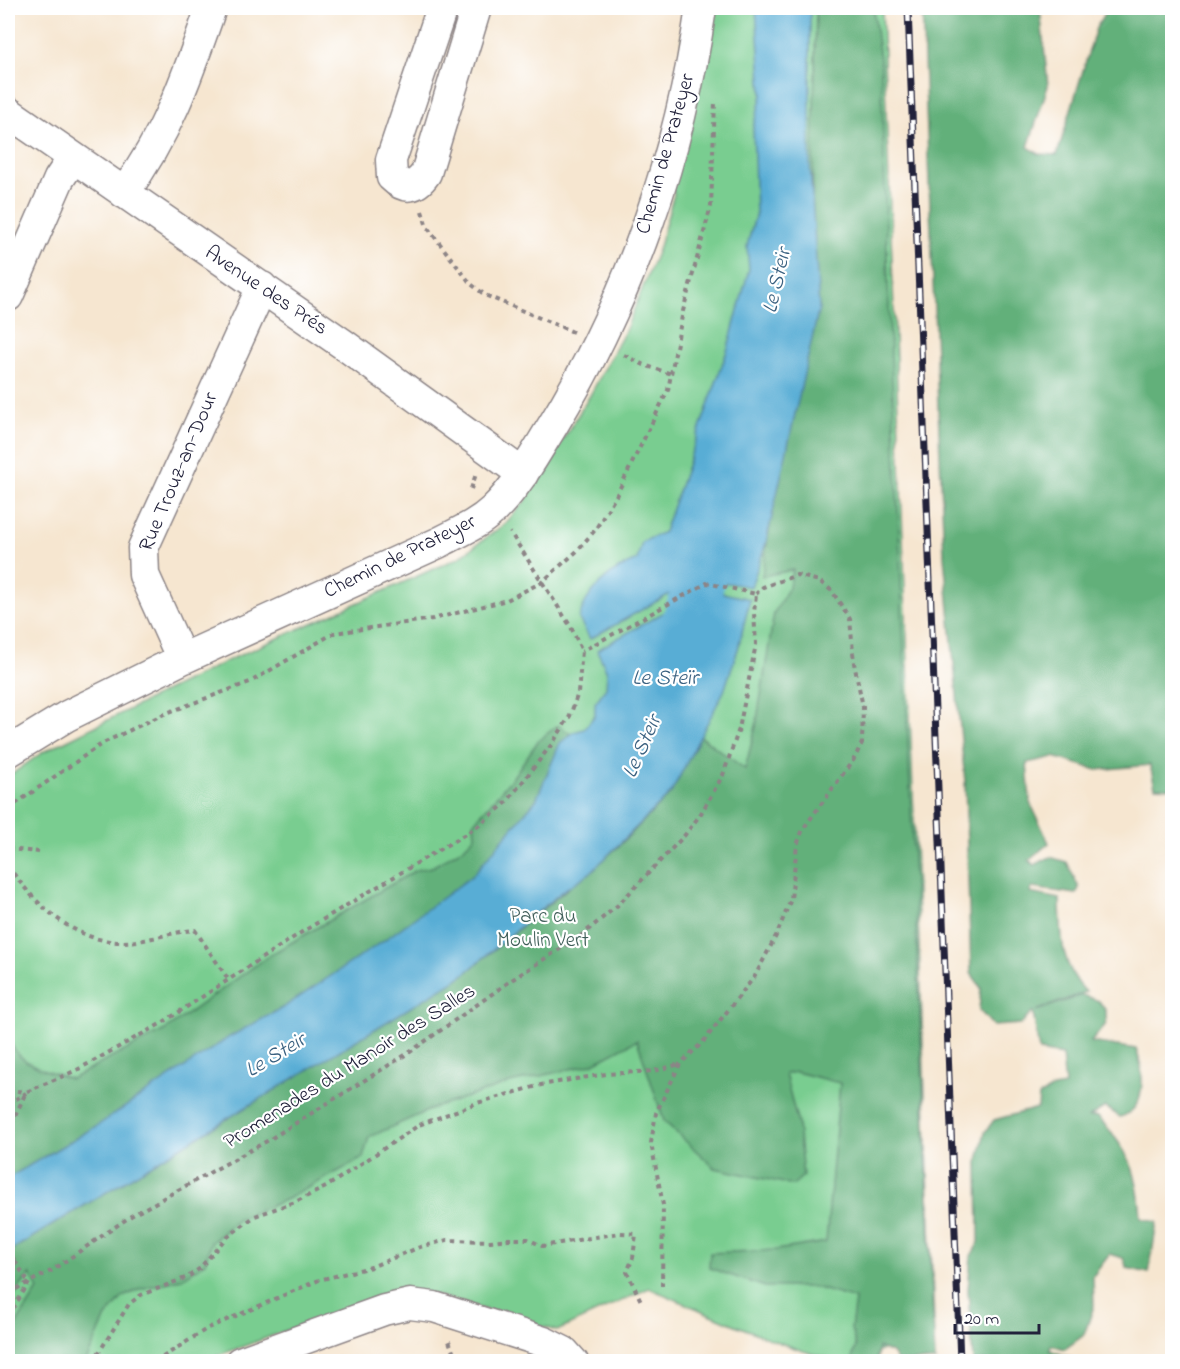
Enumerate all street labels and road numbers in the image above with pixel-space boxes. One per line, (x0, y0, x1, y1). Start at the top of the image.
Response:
street label: Chemin de Prateyer (629, 70, 705, 238)
street label: Avenue des Prés (198, 239, 334, 343)
street label: Rue Trouz-an-Dour (132, 387, 226, 556)
street label: Chemin de Prateyer (319, 507, 482, 609)
street label: Promenades du Manoir des Salles (218, 977, 482, 1157)

